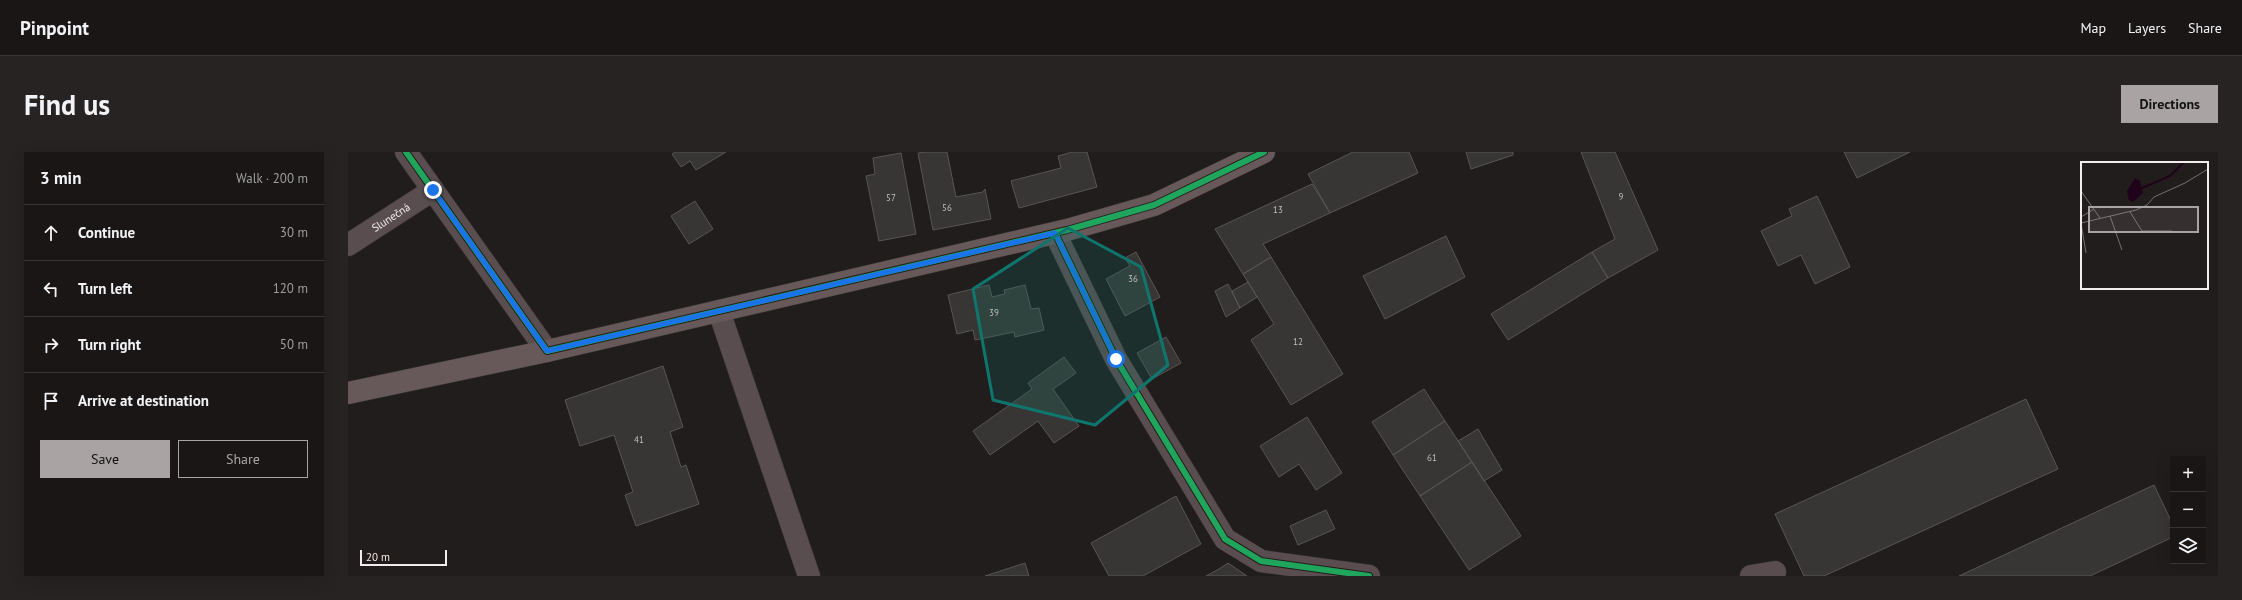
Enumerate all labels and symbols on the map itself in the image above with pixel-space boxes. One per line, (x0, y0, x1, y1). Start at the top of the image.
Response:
inset map (2081, 162, 2208, 289)
route end (424, 181, 442, 199)
house number: 9 (1619, 191, 1624, 202)
house number: 57 (886, 192, 896, 203)
street label: Slunečná (369, 200, 413, 235)
house number: 56 (942, 202, 952, 213)
house number: 13 (1273, 204, 1283, 215)
house number: 36 (1128, 273, 1138, 284)
house number: 39 (989, 307, 999, 318)
house number: 12 (1293, 336, 1303, 347)
route start (1107, 350, 1125, 368)
house number: 41 (634, 434, 644, 445)
house number: 61 (1427, 452, 1437, 463)
scale bar (360, 548, 447, 567)

